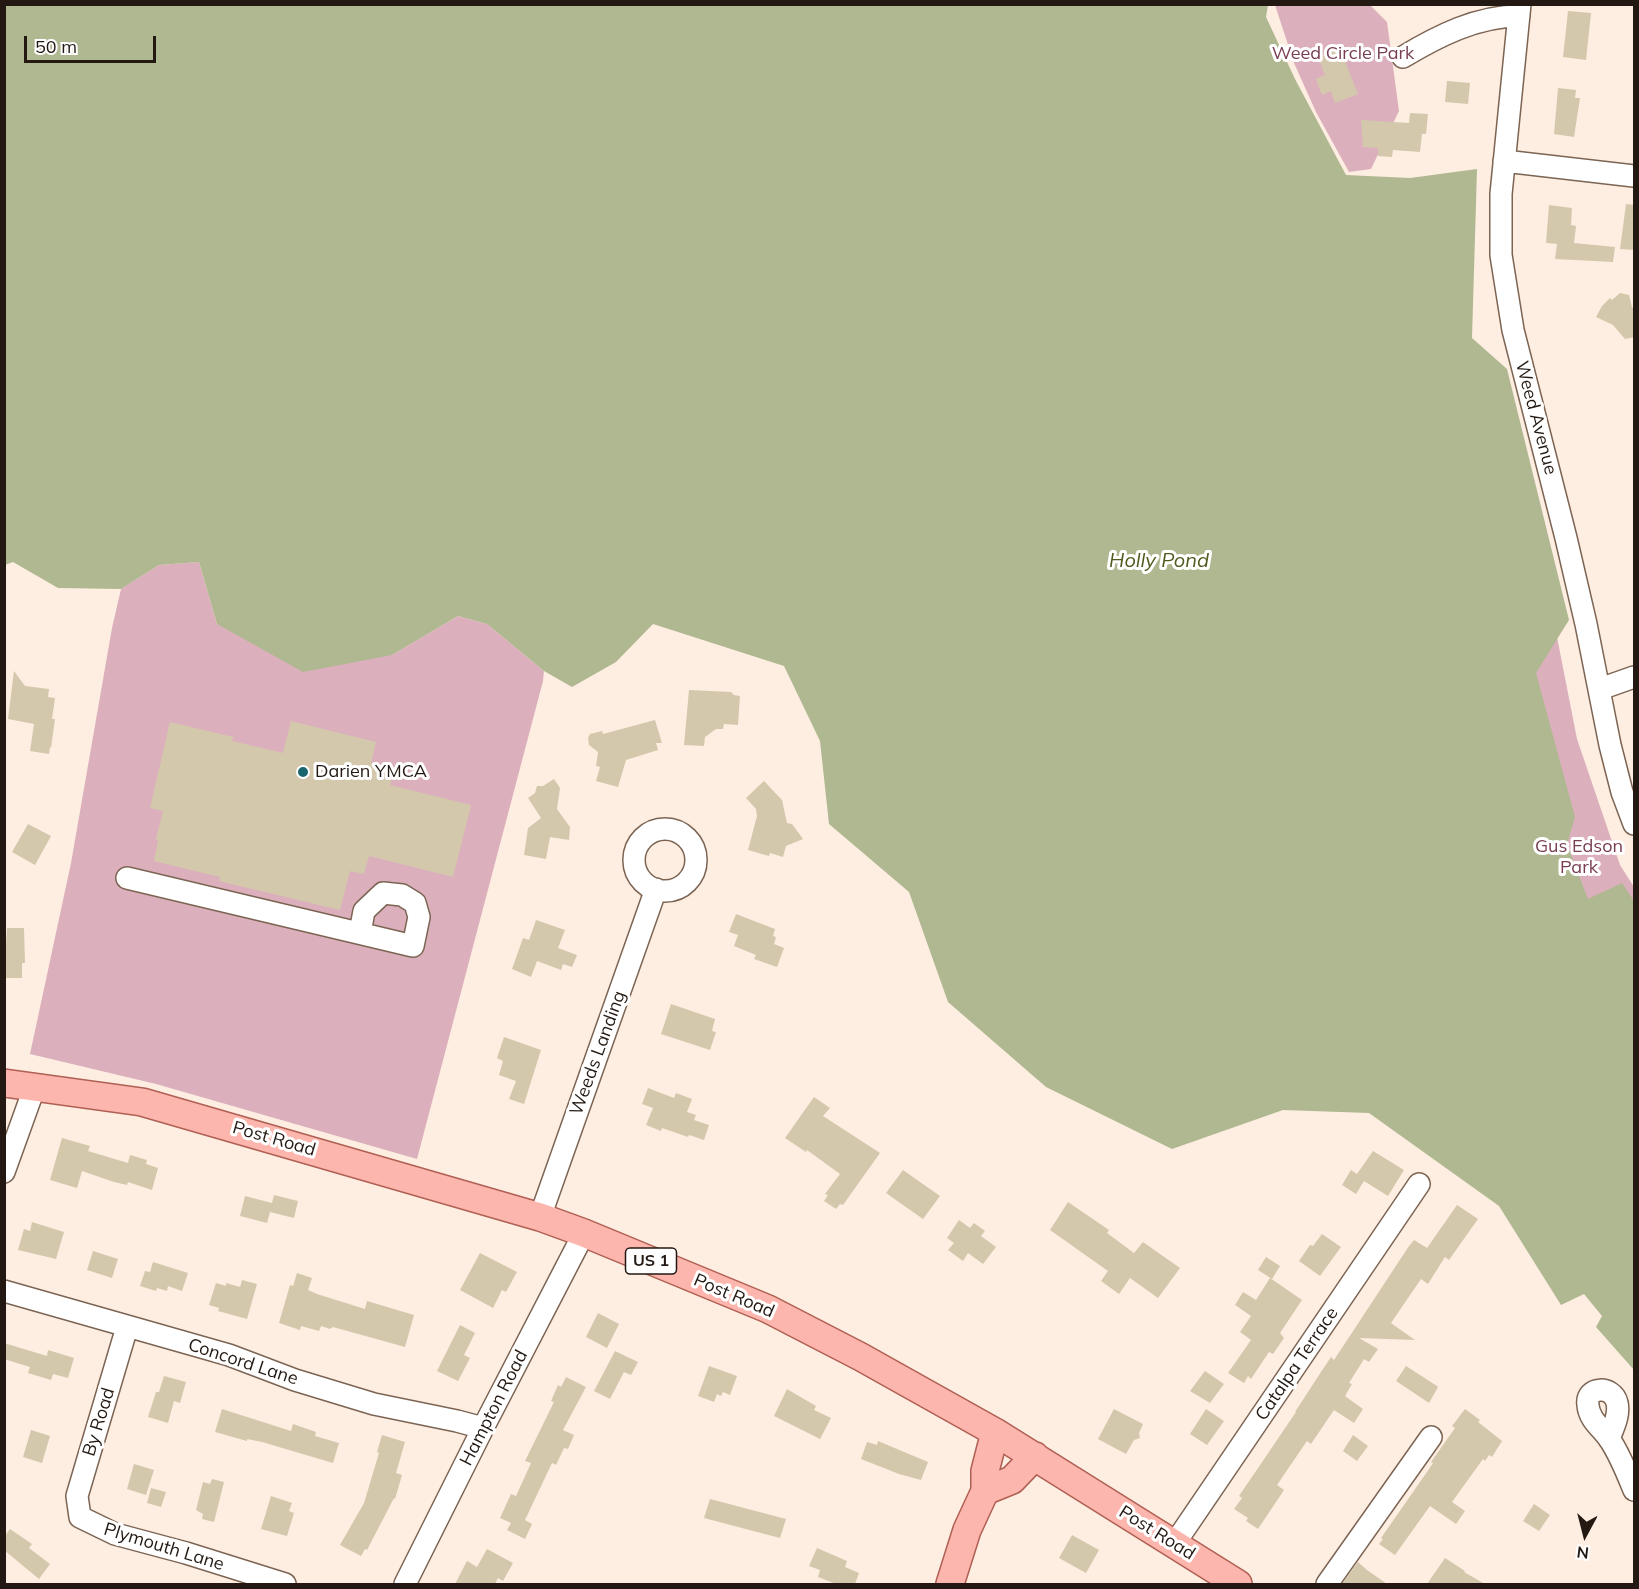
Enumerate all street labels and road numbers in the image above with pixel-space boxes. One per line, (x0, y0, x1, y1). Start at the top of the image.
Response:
street label: Weed Avenue (1510, 359, 1562, 477)
street label: Weeds Landing (566, 988, 630, 1118)
street label: Post Road (230, 1117, 318, 1161)
road number: US 1 (626, 1248, 676, 1274)
street label: Post Road (690, 1269, 778, 1323)
street label: Catalpa Terrace (1251, 1303, 1343, 1425)
street label: Concord Lane (185, 1334, 301, 1390)
street label: Hampton Road (456, 1347, 532, 1469)
street label: By Road (78, 1385, 120, 1459)
street label: Post Road (1115, 1501, 1199, 1565)
street label: Plymouth Lane (101, 1518, 227, 1576)

